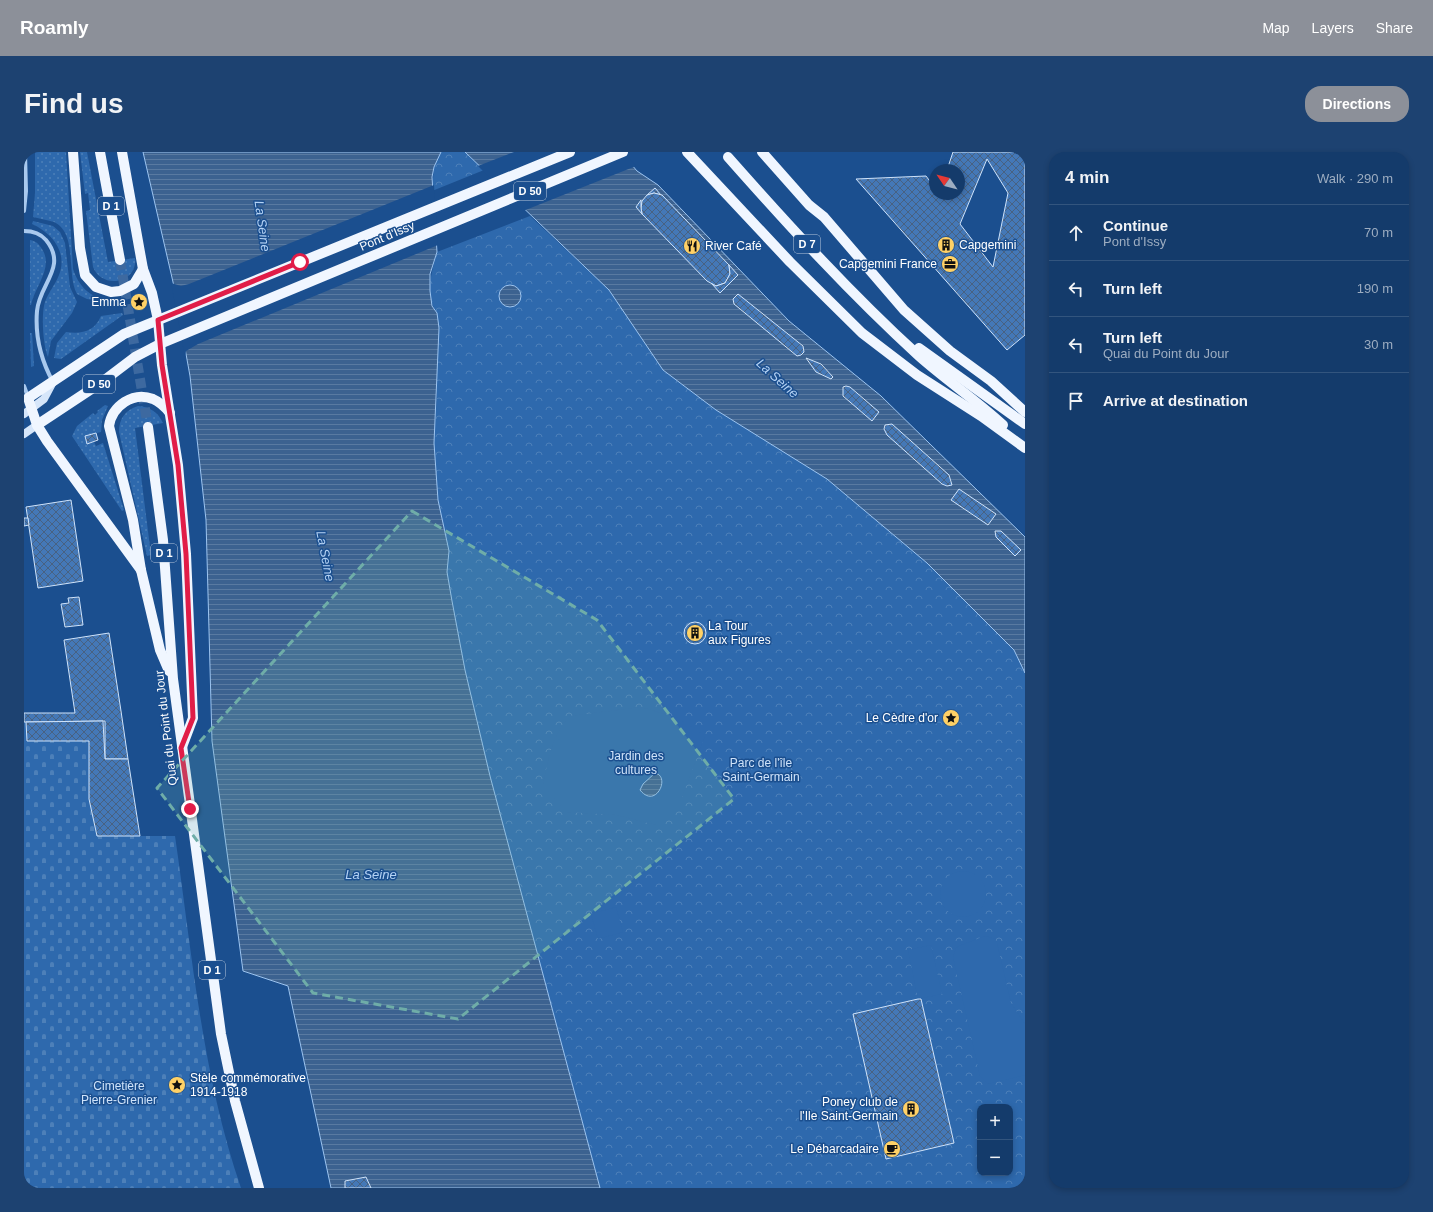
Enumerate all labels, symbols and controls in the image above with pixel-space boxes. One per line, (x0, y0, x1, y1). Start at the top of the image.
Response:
text: Roamly (20, 17, 89, 38)
text: Map (1262, 20, 1290, 36)
text: Layers (1312, 20, 1354, 36)
text: Share (1376, 20, 1413, 36)
button: Directions (1305, 86, 1409, 122)
text: Find us (24, 88, 124, 119)
north arrow (929, 164, 965, 200)
text: 4 min (1065, 168, 1109, 187)
text: Walk · 290 m (1317, 171, 1393, 186)
road number: D 50 (514, 182, 546, 200)
road number: D 1 (98, 197, 124, 215)
water label: La Seine (252, 200, 274, 253)
text: Continue (1103, 217, 1168, 234)
street label: Pont d'Issy (357, 218, 417, 254)
icon: ahead (1065, 222, 1087, 244)
text: 70 m (1364, 225, 1393, 240)
text: Pont d'Issy (1103, 234, 1166, 249)
road number: D 7 (794, 235, 820, 253)
building icon: Capgemini (936, 235, 956, 255)
restaurant icon: River Café (682, 236, 702, 256)
place label: Capgemini (959, 238, 1016, 252)
place label: River Café (705, 239, 762, 253)
route start (291, 253, 309, 271)
office icon: Capgemini France (940, 254, 960, 274)
place label: Capgemini France (839, 257, 937, 271)
icon: left (1065, 278, 1087, 300)
text: Turn left (1103, 280, 1162, 297)
text: 190 m (1357, 281, 1393, 296)
place icon: Emma (129, 292, 149, 312)
place label: Emma (91, 295, 126, 309)
text: Turn left (1103, 329, 1162, 346)
icon: left (1065, 334, 1087, 356)
text: 30 m (1364, 337, 1393, 352)
text: Quai du Point du Jour (1103, 346, 1229, 361)
water label: La Seine (754, 356, 802, 401)
road number: D 50 (83, 375, 115, 393)
icon: arrive (1065, 390, 1087, 412)
text: Arrive at destination (1103, 392, 1248, 409)
water label: La Seine (313, 529, 338, 583)
road number: D 1 (151, 544, 177, 562)
place label: La Tour aux Figures (708, 619, 771, 647)
building icon: La Tour aux Figures (685, 623, 705, 643)
street label: Quai du Point du Jour (152, 670, 180, 786)
place icon: Le Cèdre d'or (941, 708, 961, 728)
place label: Le Cèdre d'or (866, 711, 938, 725)
park label: Jardin des cultures (608, 749, 664, 777)
park label: Parc de l'île Saint-Germain (722, 756, 800, 784)
route end (181, 800, 199, 818)
water label: La Seine (345, 867, 397, 882)
road number: D 1 (199, 961, 225, 979)
place label: Stèle commémorative 1914-1918 (190, 1071, 306, 1099)
place icon: Stèle commémorative 1914-1918 (167, 1075, 187, 1095)
park label: Cimetière Pierre-Grenier (81, 1079, 157, 1107)
place label: Poney club de l'Ile Saint-Germain (800, 1095, 898, 1123)
building icon: Poney club de l'Ile Saint-Germain (901, 1099, 921, 1119)
map controls (977, 1104, 1013, 1176)
button: + (977, 1104, 1013, 1140)
cafe icon: Le Débarcadaire (882, 1139, 902, 1159)
button: − (977, 1140, 1013, 1176)
place label: Le Débarcadaire (790, 1142, 879, 1156)

